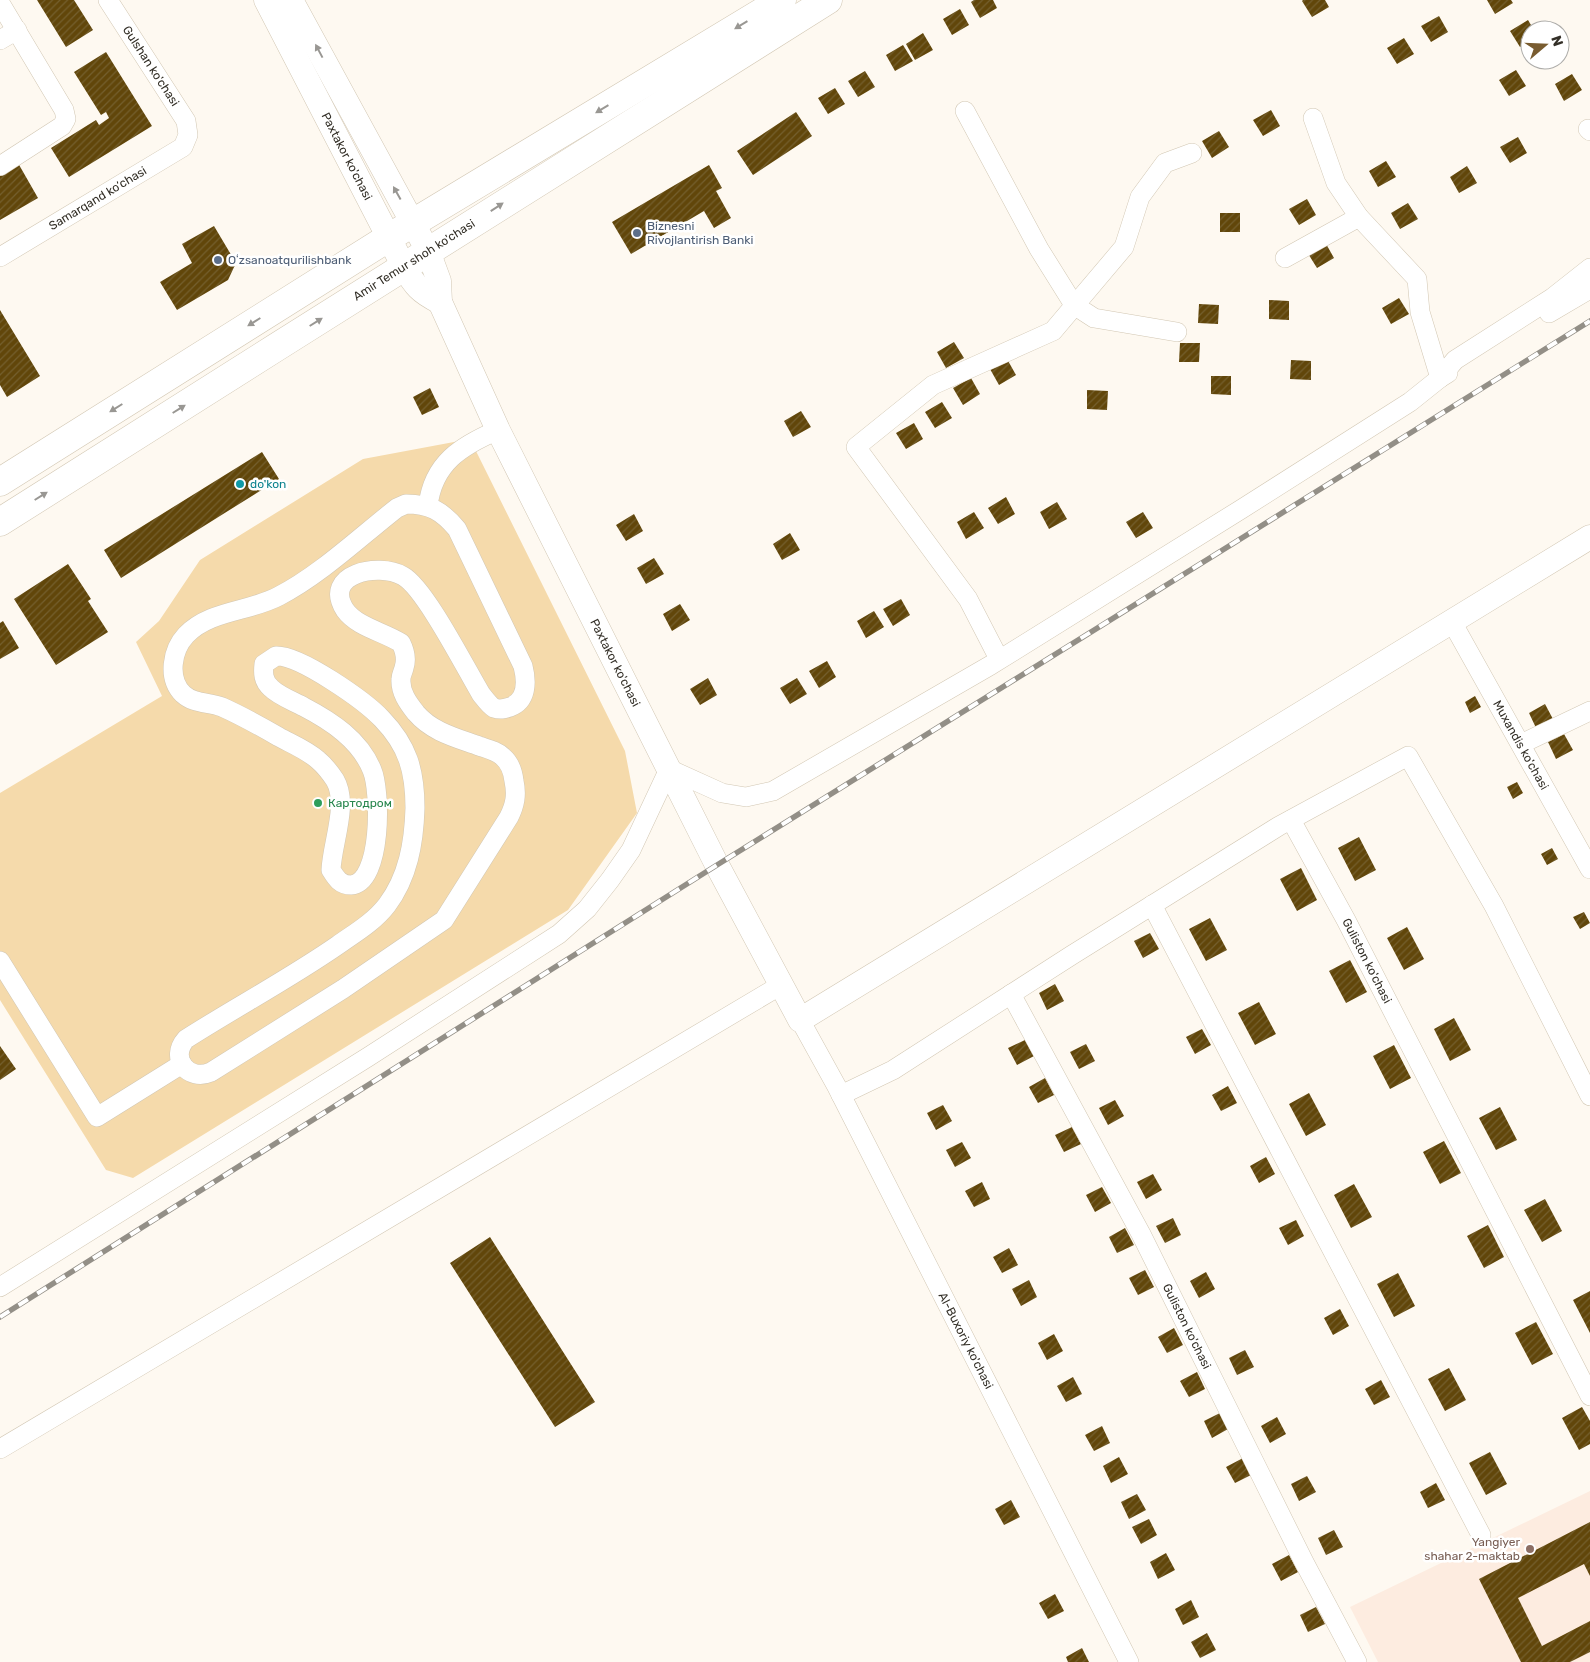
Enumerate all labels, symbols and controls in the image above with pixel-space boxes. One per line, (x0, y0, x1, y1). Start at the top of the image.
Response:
north arrow (1520, 20, 1570, 70)
one-way arrow (734, 21, 747, 30)
street label: Gulshan ko'chasi (120, 23, 182, 109)
text: N (1547, 33, 1566, 48)
one-way arrow (315, 43, 323, 58)
one-way arrow (595, 105, 608, 114)
street label: Paxtakor ko'chasi (318, 110, 375, 202)
street label: Samarqand ko‘chasi (46, 164, 149, 233)
one-way arrow (392, 187, 401, 200)
one-way arrow (491, 202, 504, 211)
street label: Amir Temur shoh ko'chasi (351, 216, 478, 304)
place label: Biznesni Rivojlantirish Banki (647, 219, 753, 247)
marker: Biznesni Rivojlantirish Banki (631, 227, 643, 239)
place label: Oʻzsanoatqurilishbank (228, 253, 352, 267)
marker: Oʻzsanoatqurilishbank (212, 254, 224, 266)
one-way arrow (247, 317, 261, 327)
one-way arrow (310, 318, 323, 327)
one-way arrow (110, 404, 123, 413)
one-way arrow (172, 404, 185, 414)
place label: do'kon (250, 477, 286, 491)
marker: do'kon (234, 478, 246, 490)
one-way arrow (35, 491, 48, 500)
street label: Paxtakor ko'chasi (587, 617, 643, 709)
street label: Muxandis ko'chasi (1490, 698, 1551, 792)
place label: Картодром (328, 796, 392, 810)
marker: Картодром (312, 797, 324, 809)
street label: Guliston ko'chasi (1339, 916, 1395, 1006)
street label: Guliston ko'chasi (1160, 1281, 1214, 1371)
street label: Al-Buxoriy ko'chasi (936, 1290, 996, 1391)
place label: Yangiyer shahar 2-maktab (1424, 1535, 1520, 1563)
marker: Yangiyer shahar 2-maktab (1524, 1543, 1536, 1555)

